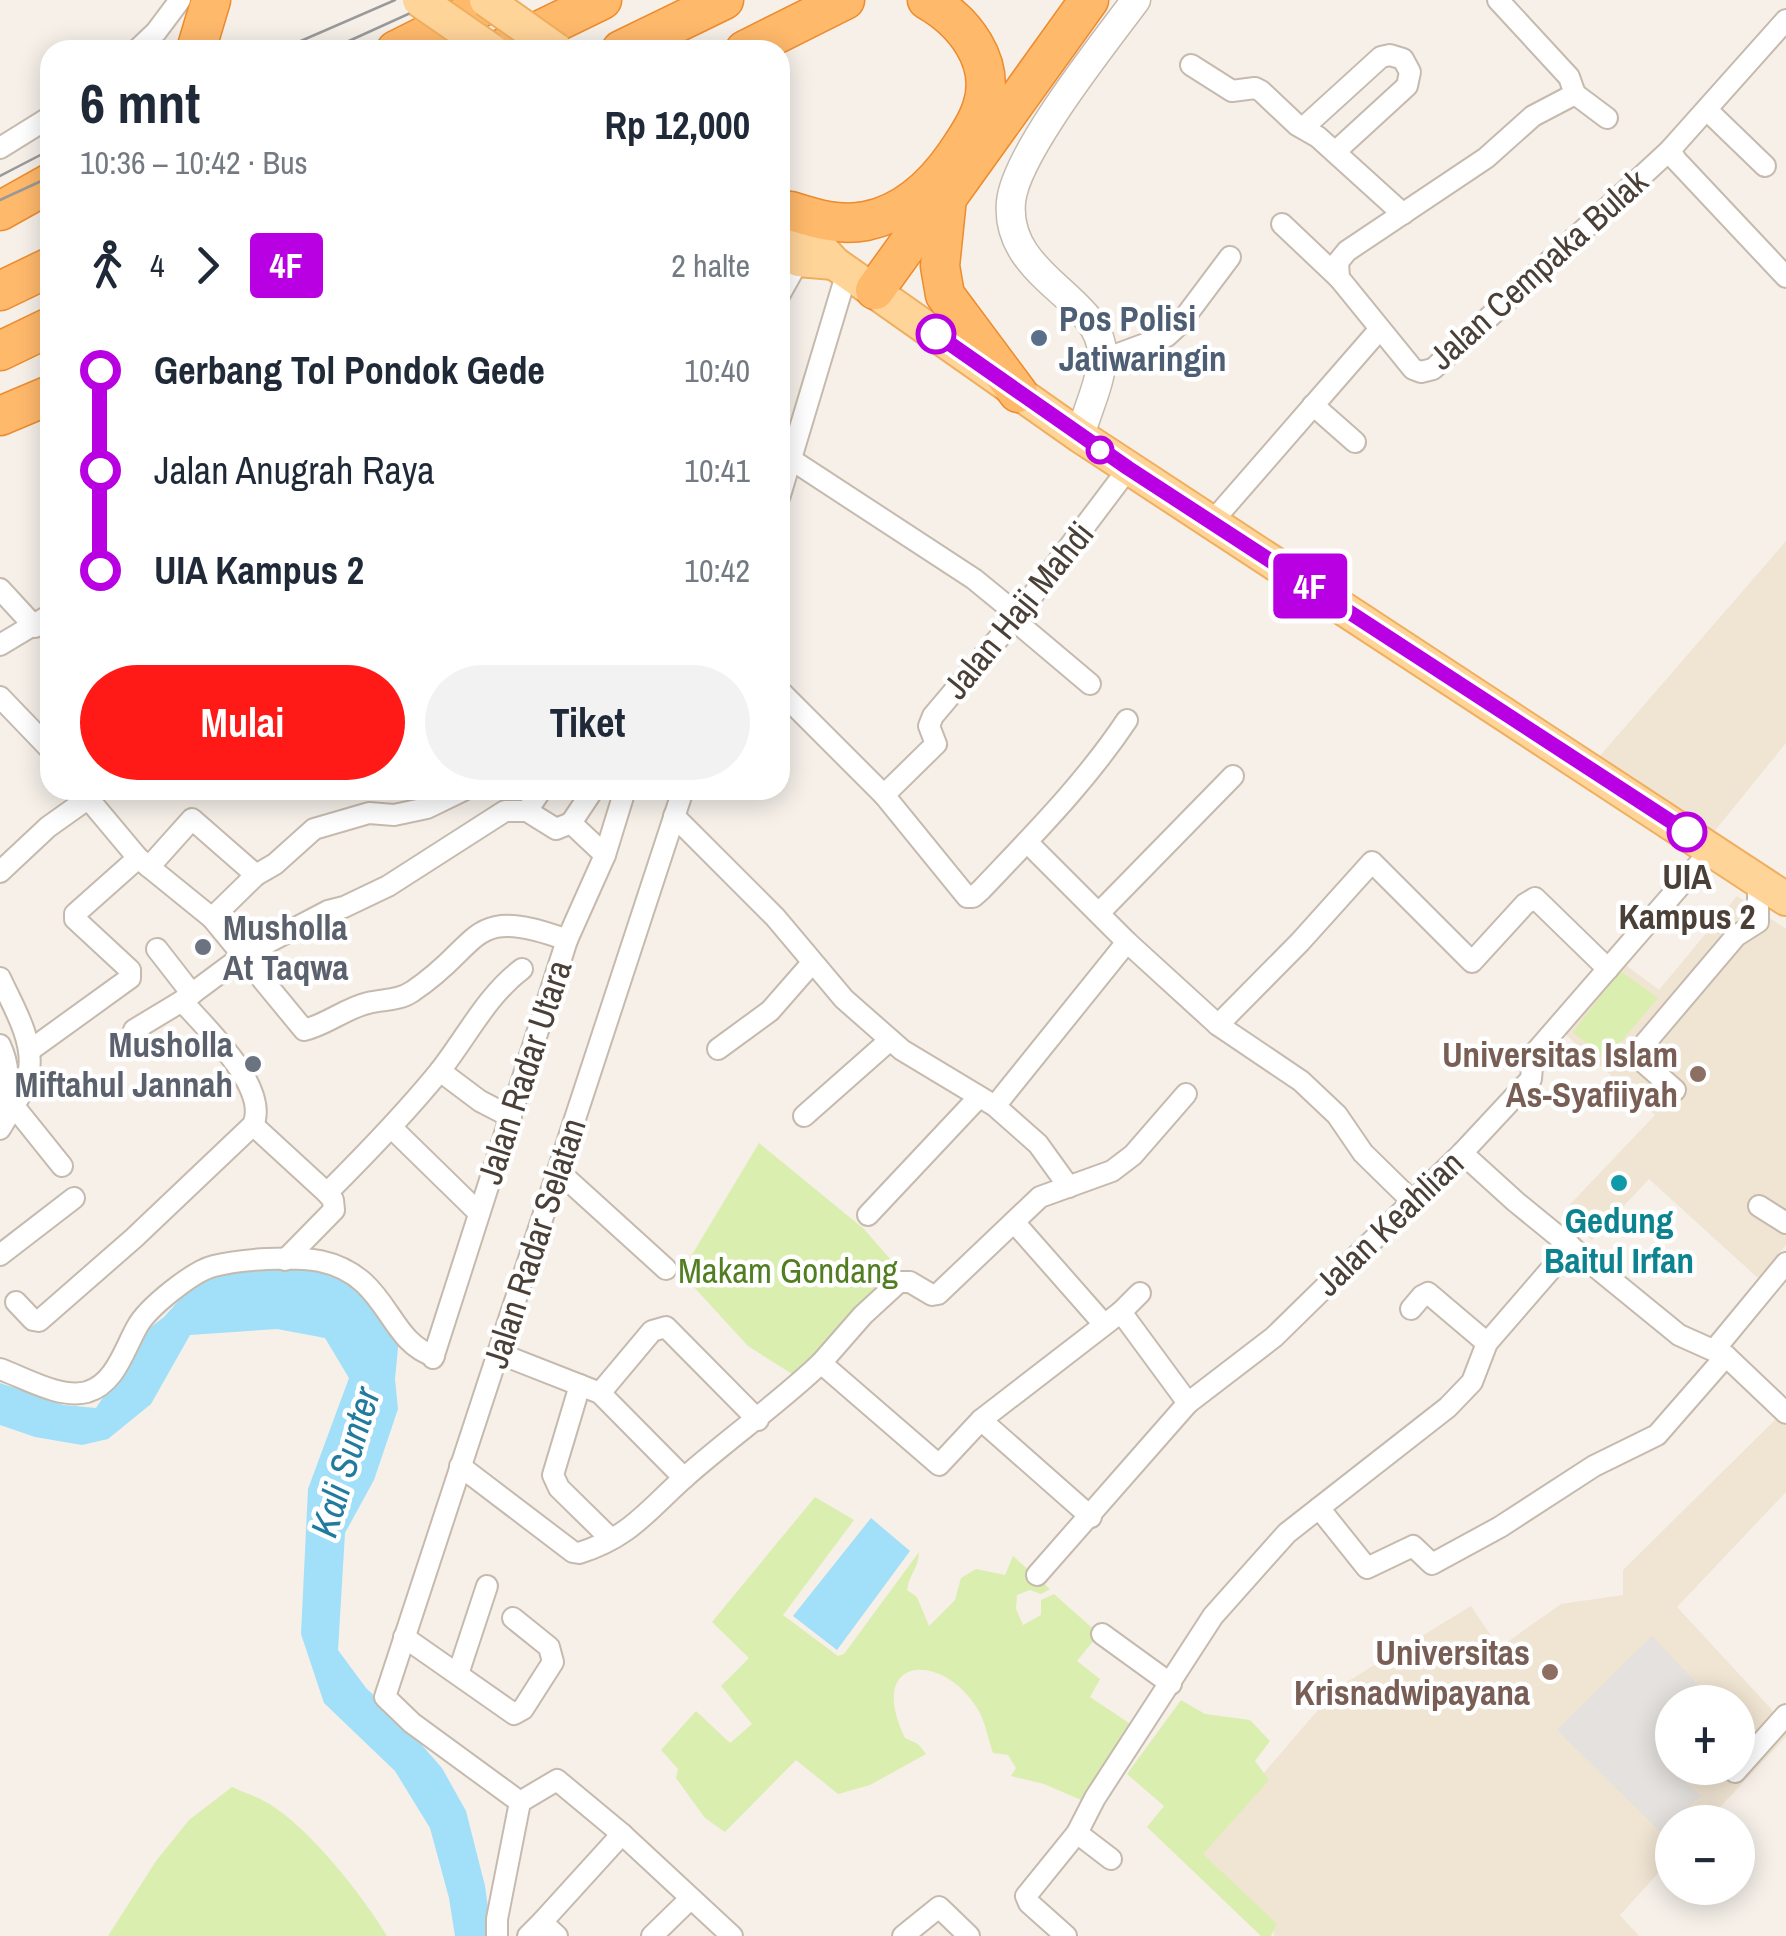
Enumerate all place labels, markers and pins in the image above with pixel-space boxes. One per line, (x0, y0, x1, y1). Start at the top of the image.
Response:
place label: Pos Polisi Jatiwaringin (1059, 295, 1226, 382)
unlabelled marker (917, 315, 955, 353)
marker: Pos Polisi Jatiwaringin (1028, 327, 1050, 349)
unlabelled marker (1087, 437, 1113, 463)
marker: UIA Kampus 2 (1668, 813, 1706, 851)
place label: UIA Kampus 2 (1618, 853, 1756, 940)
place label: Musholla At Taqwa (223, 904, 349, 991)
marker: Musholla At Taqwa (192, 936, 214, 958)
place label: Musholla Miftahul Jannah (15, 1021, 233, 1108)
place label: Universitas Islam As-Syafiiyah (1442, 1031, 1678, 1118)
marker: Musholla Miftahul Jannah (242, 1053, 264, 1075)
marker: Universitas Islam As-Syafiiyah (1687, 1063, 1709, 1085)
marker: Gedung Baitul Irfan (1608, 1172, 1630, 1194)
place label: Gedung Baitul Irfan (1544, 1197, 1694, 1284)
place label: Universitas Krisnadwipayana (1294, 1629, 1530, 1716)
marker: Universitas Krisnadwipayana (1539, 1661, 1561, 1683)

